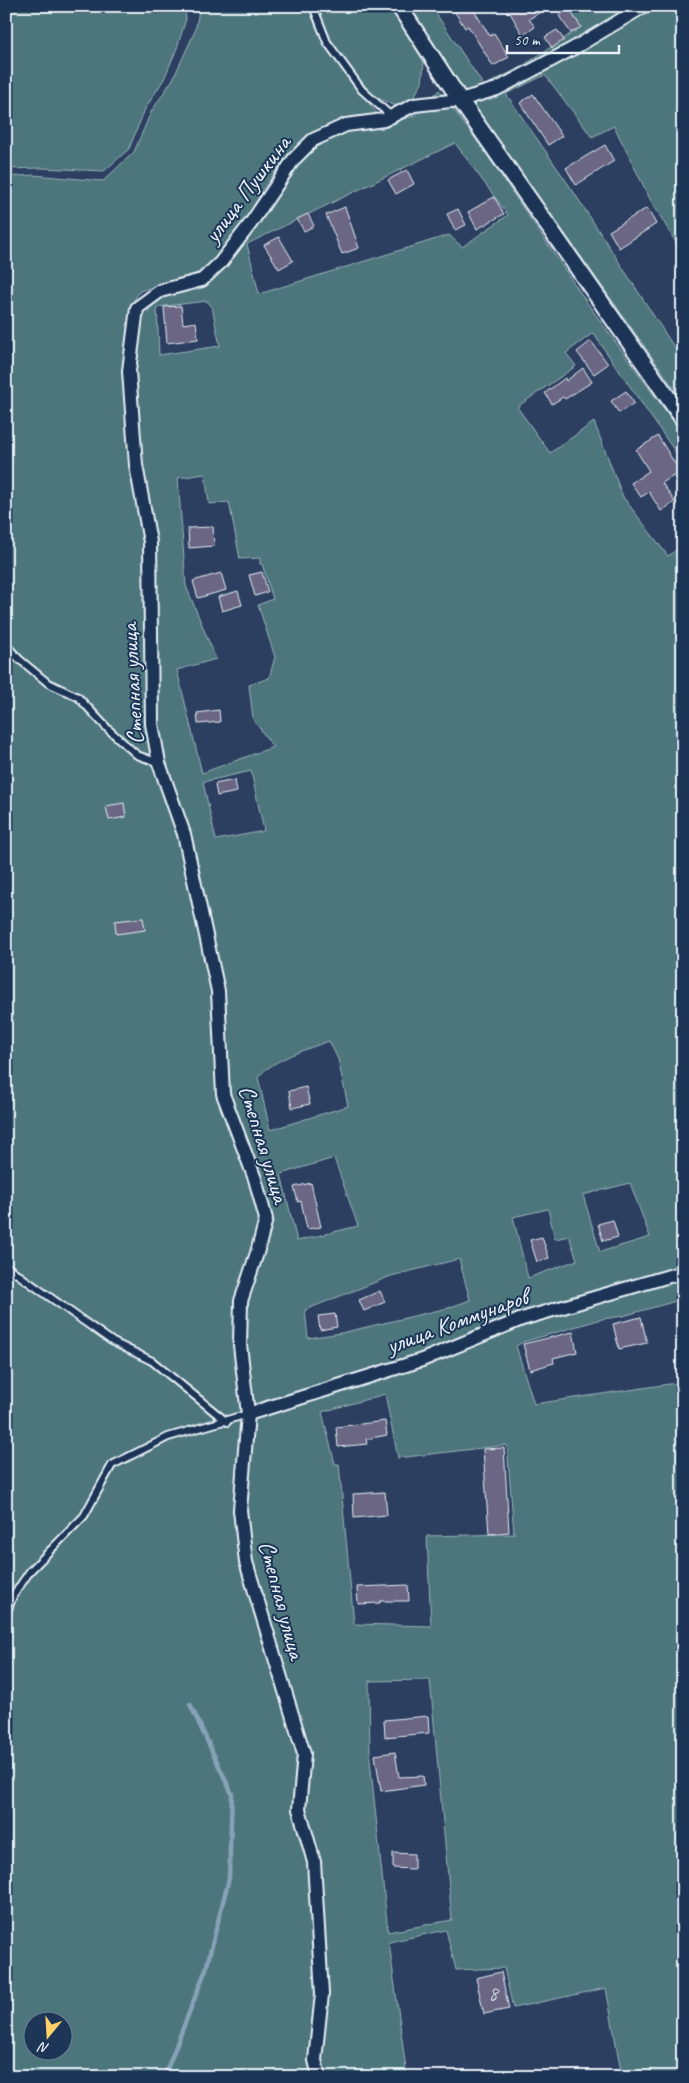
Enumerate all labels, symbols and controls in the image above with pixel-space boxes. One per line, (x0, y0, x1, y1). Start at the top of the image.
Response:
scale bar (507, 22, 619, 54)
text: 50 m (514, 31, 541, 50)
street label: улица Пушкина (196, 128, 298, 250)
street label: Степная улица (114, 621, 150, 745)
street label: Степная улица (232, 1082, 297, 1208)
street label: улица Коммунаров (380, 1280, 537, 1361)
street label: Степная улица (252, 1538, 313, 1665)
house number: 8 (488, 1980, 500, 2006)
north arrow (22, 2010, 72, 2060)
text: N (35, 2038, 51, 2057)

